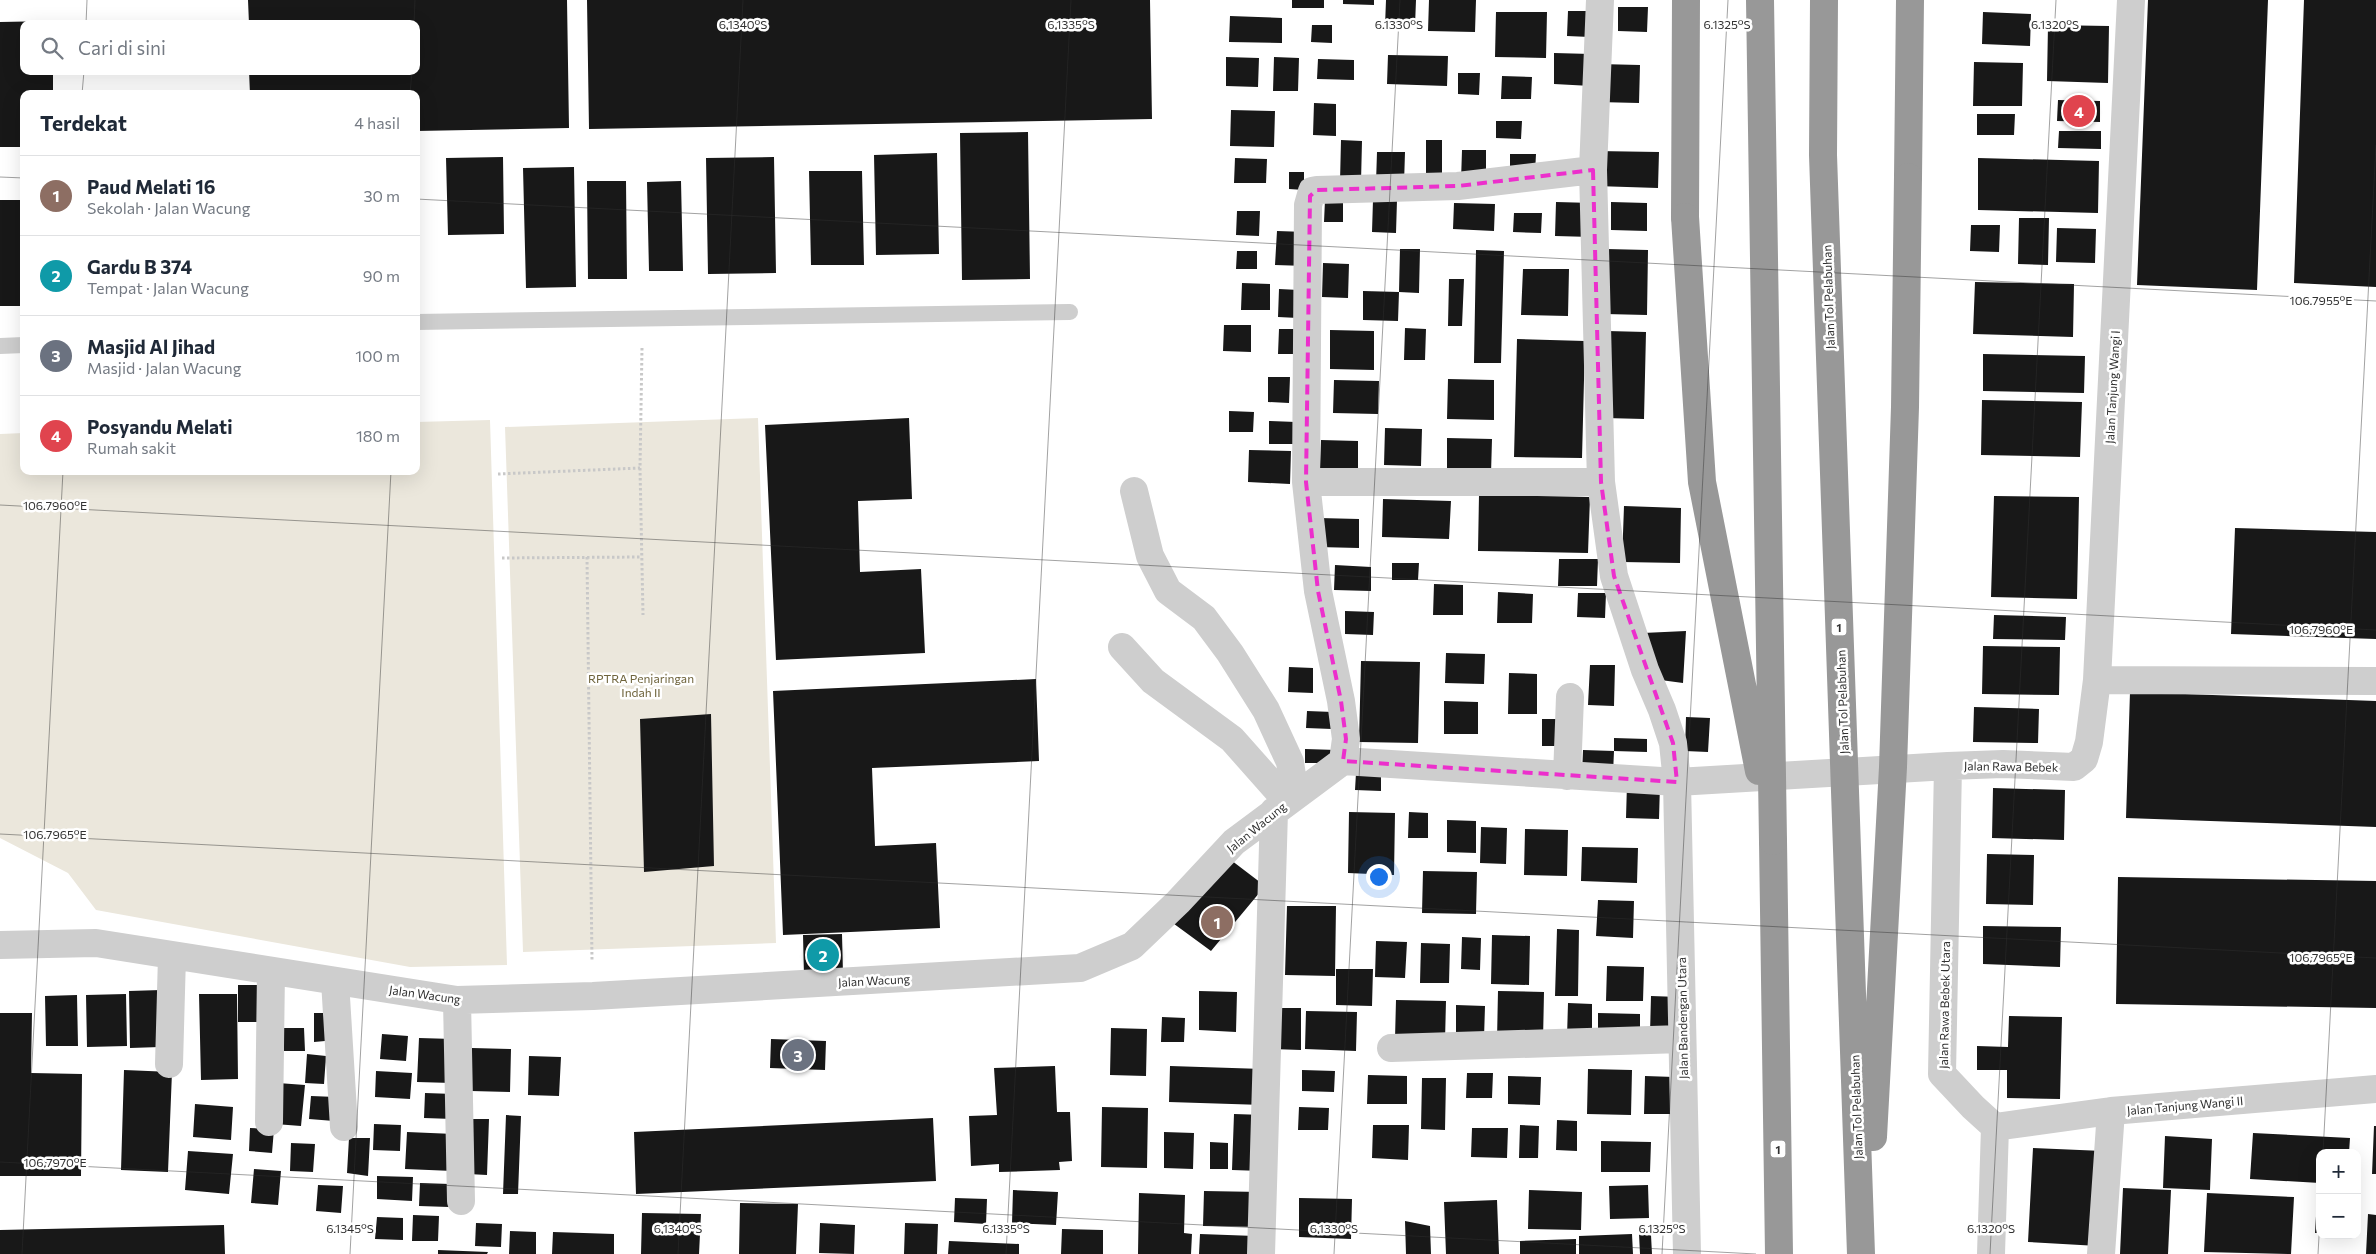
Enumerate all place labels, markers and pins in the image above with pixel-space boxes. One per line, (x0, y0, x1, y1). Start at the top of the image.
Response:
pin: 4 (2063, 92, 2095, 130)
pin: 1 (1201, 903, 1233, 941)
pin: 2 (807, 936, 839, 974)
pin: 3 (782, 1036, 814, 1074)

